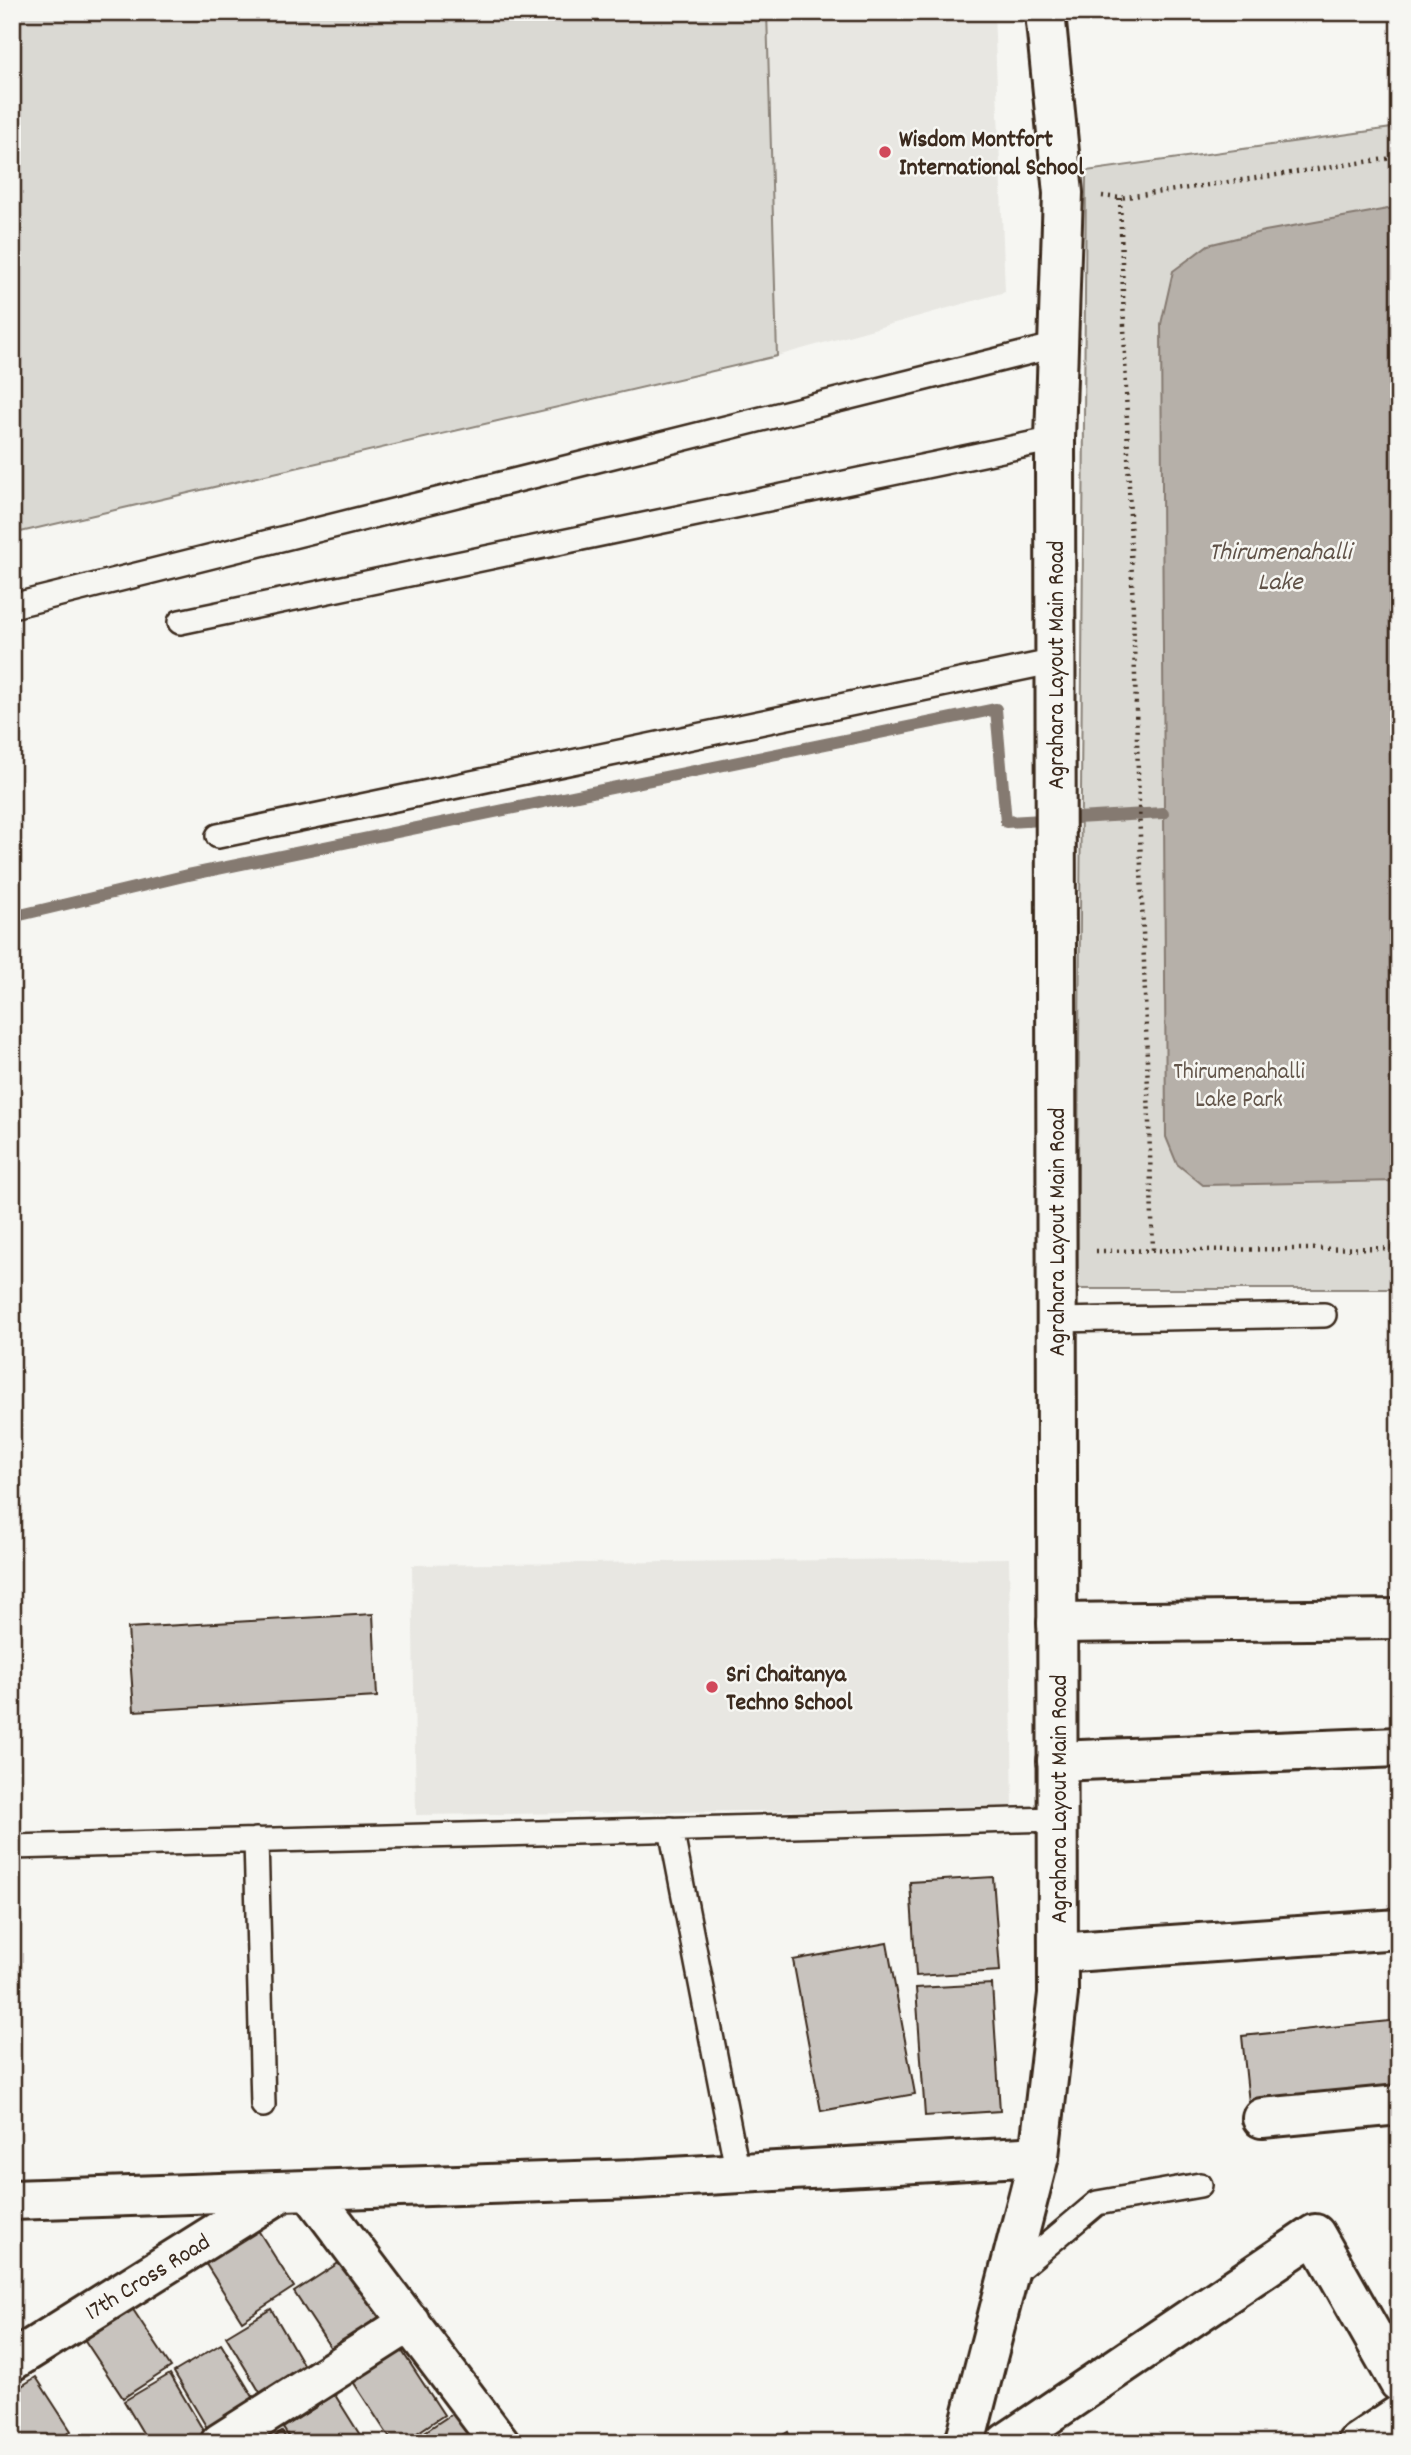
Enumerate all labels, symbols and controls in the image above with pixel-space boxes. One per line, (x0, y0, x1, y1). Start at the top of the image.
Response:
place label: Wisdom Montfort International School (899, 124, 1084, 186)
marker: Wisdom Montfort International School (877, 144, 893, 160)
water label: Thirumenahalli Lake (1209, 535, 1356, 602)
street label: Agrahara Layout Main Road (1041, 540, 1075, 790)
park label: Thirumenahalli Lake Park (1173, 1056, 1305, 1118)
street label: Agrahara Layout Main Road (1042, 1107, 1076, 1357)
place label: Sri Chaitanya Techno School (726, 1659, 853, 1721)
street label: Agrahara Layout Main Road (1044, 1674, 1078, 1924)
marker: Sri Chaitanya Techno School (704, 1679, 720, 1695)
street label: 17th Cross Road (79, 2227, 218, 2331)

